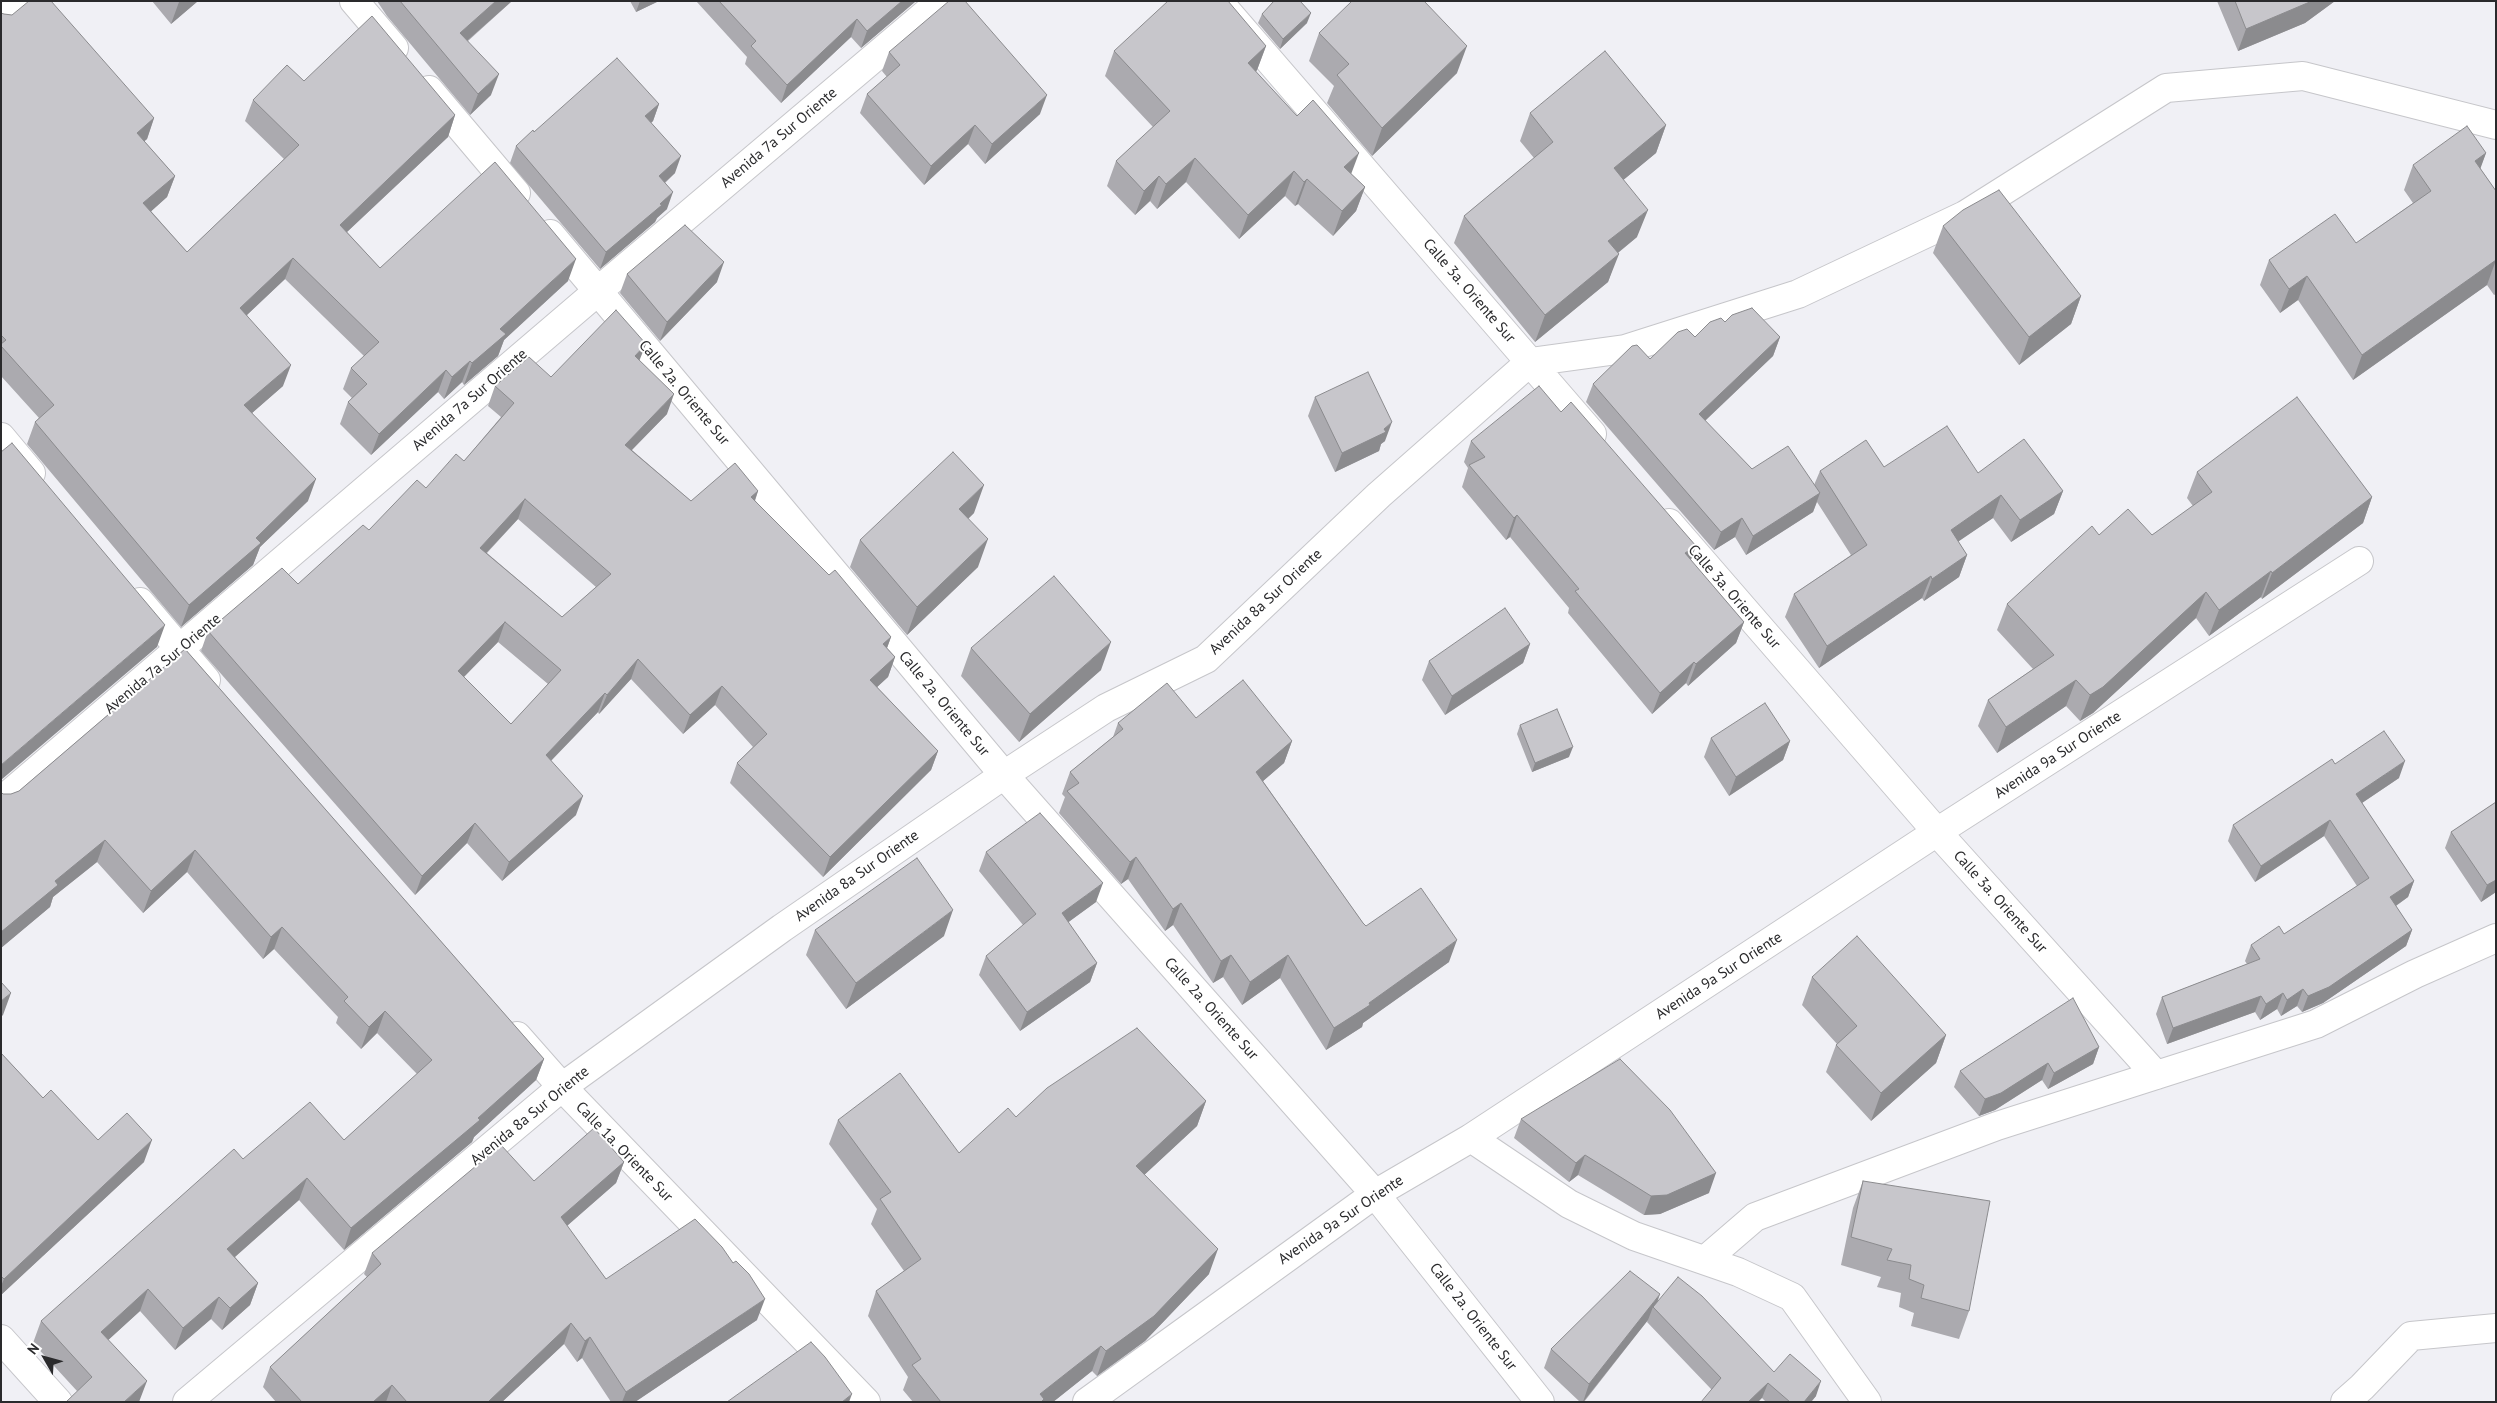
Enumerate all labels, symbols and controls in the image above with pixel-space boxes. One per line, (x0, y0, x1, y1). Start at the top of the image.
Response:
street label: Avenida 7a Sur Oriente (717, 84, 841, 192)
street label: Calle 3a. Oriente Sur (1419, 235, 1519, 347)
street label: Calle 2a. Oriente Sur (635, 337, 733, 449)
street label: Avenida 7a Sur Oriente (409, 345, 531, 455)
street label: Calle 3a. Oriente Sur (1684, 541, 1784, 653)
street label: Avenida 8a Sur Oriente (1206, 545, 1326, 659)
street label: Avenida 7a Sur Oriente (101, 610, 225, 718)
street label: Calle 2a. Oriente Sur (895, 648, 993, 760)
street label: Avenida 9a Sur Oriente (1991, 707, 2125, 803)
street label: Avenida 8a Sur Oriente (792, 826, 922, 926)
street label: Calle 3a. Oriente Sur (1949, 847, 2051, 957)
street label: Avenida 9a Sur Oriente (1652, 928, 1786, 1024)
street label: Calle 2a. Oriente Sur (1160, 954, 1262, 1064)
street label: Avenida 8a Sur Oriente (467, 1063, 593, 1169)
street label: Calle 1a. Oriente Sur (572, 1098, 676, 1206)
street label: Avenida 9a Sur Oriente (1275, 1171, 1407, 1269)
street label: Calle 2a. Oriente Sur (1425, 1260, 1521, 1374)
north arrow (20, 1333, 70, 1383)
text: N (23, 1340, 43, 1358)

